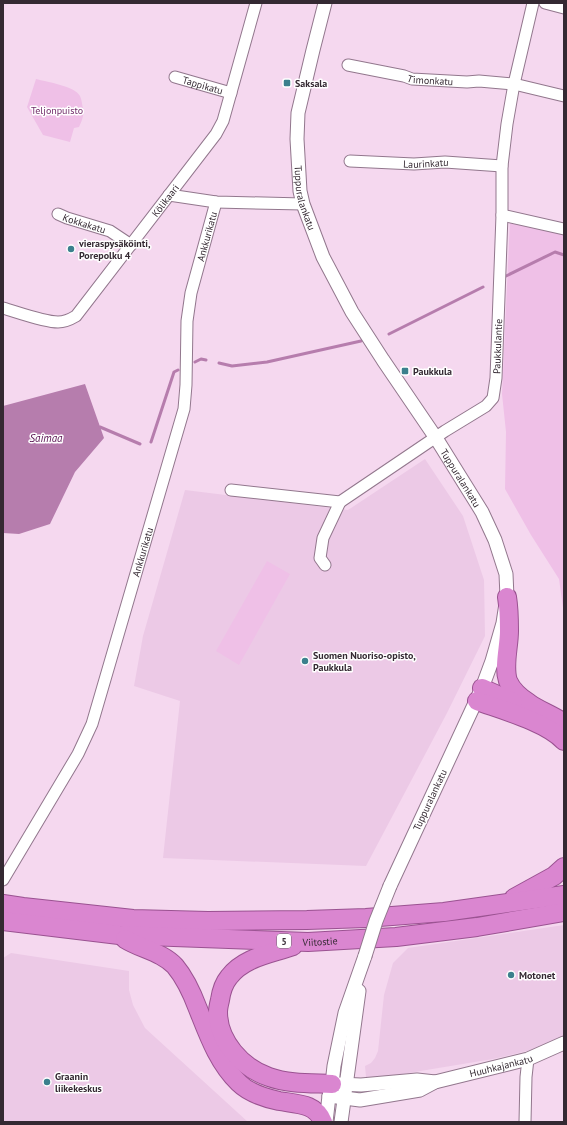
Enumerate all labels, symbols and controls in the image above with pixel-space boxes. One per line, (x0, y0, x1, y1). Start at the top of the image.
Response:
street label: Timonkatu (405, 71, 454, 88)
street label: Tappikatu (181, 73, 225, 97)
place label: Saksala (295, 77, 327, 90)
marker: Saksala (282, 78, 292, 88)
park label: Teljonpuisto (31, 104, 83, 117)
street label: Laurinkatu (403, 155, 449, 171)
street label: Tuppuralankatu (292, 165, 319, 232)
street label: Kölikaari (148, 182, 182, 219)
street label: Kokkakatu (61, 210, 107, 236)
street label: Ankkurikatu (194, 210, 220, 263)
place label: vieraspysäköinti, Porepolku 4 (78, 237, 151, 262)
marker: vieraspysäköinti, Porepolku 4 (66, 244, 76, 254)
street label: Paukkulantie (490, 319, 505, 374)
place label: Paukkula (413, 365, 452, 378)
marker: Paukkula (400, 366, 410, 376)
water label: Saimaa (30, 431, 63, 445)
street label: Tuppuralankatu (438, 446, 484, 510)
street label: Ankkurikatu (129, 526, 156, 578)
place label: Suomen Nuoriso-opisto, Paukkula (313, 649, 416, 674)
marker: Suomen Nuoriso-opisto, Paukkula (300, 656, 310, 666)
street label: Tuppuralankatu (410, 767, 450, 833)
road number: 5 (277, 934, 291, 948)
street label: Viitostie (301, 934, 338, 949)
place label: Motonet (519, 969, 556, 982)
marker: Motonet (506, 970, 516, 980)
street label: Huuhkajankatu (468, 1051, 535, 1080)
place label: Graanin liikekeskus (55, 1070, 102, 1095)
marker: Graanin liikekeskus (42, 1077, 52, 1087)

